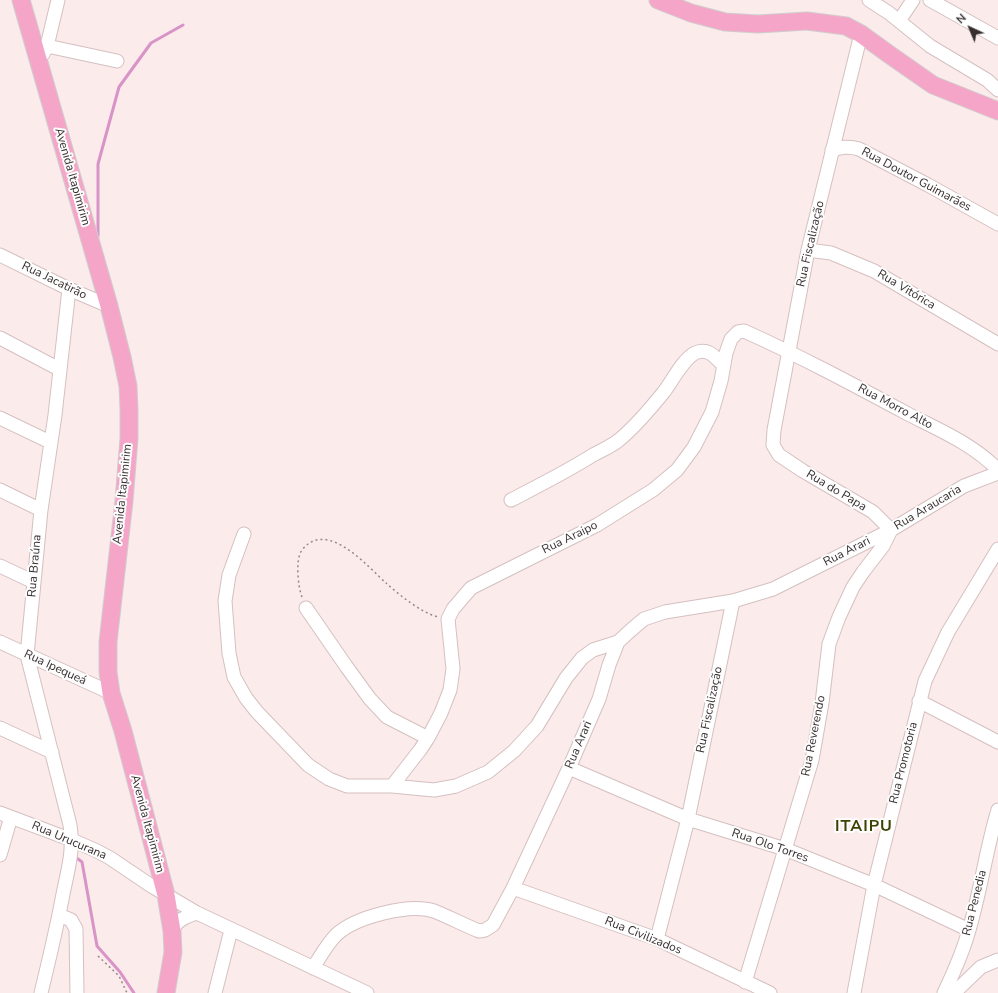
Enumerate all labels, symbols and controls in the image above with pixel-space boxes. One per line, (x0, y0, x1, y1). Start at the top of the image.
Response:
north arrow (950, 8, 990, 48)
text: N (953, 11, 969, 27)
street label: Avenida Itapimirim (51, 127, 93, 227)
street label: Rua Doutor Guimarães (859, 145, 973, 215)
street label: Rua Fiscalização (794, 200, 828, 288)
street label: Rua Jacatirão (19, 259, 89, 303)
street label: Rua Vitórica (874, 267, 938, 313)
street label: Rua Morro Alto (855, 381, 935, 433)
street label: Avenida Itapimirim (111, 443, 135, 545)
street label: Rua do Papa (803, 467, 869, 515)
street label: Rua Araucaria (892, 482, 964, 534)
street label: Rua Araipo (540, 518, 600, 558)
street label: Rua Braúna (25, 534, 45, 598)
street label: Rua Arari (821, 534, 873, 570)
street label: Rua Ipequeá (22, 647, 88, 689)
street label: Rua Fiscalização (694, 665, 726, 755)
street label: Rua Reverendo (799, 694, 829, 778)
street label: Rua Arari (562, 719, 596, 771)
street label: Rua Promotoria (887, 721, 921, 805)
street label: Avenida Itapimirim (127, 773, 167, 875)
district label: ITAIPU (835, 817, 893, 837)
street label: Rua Urucurana (29, 819, 109, 863)
street label: Rua Olo Torres (730, 826, 810, 866)
street label: Rua Penedia (960, 869, 990, 937)
street label: Rua Civilizados (602, 914, 684, 958)

